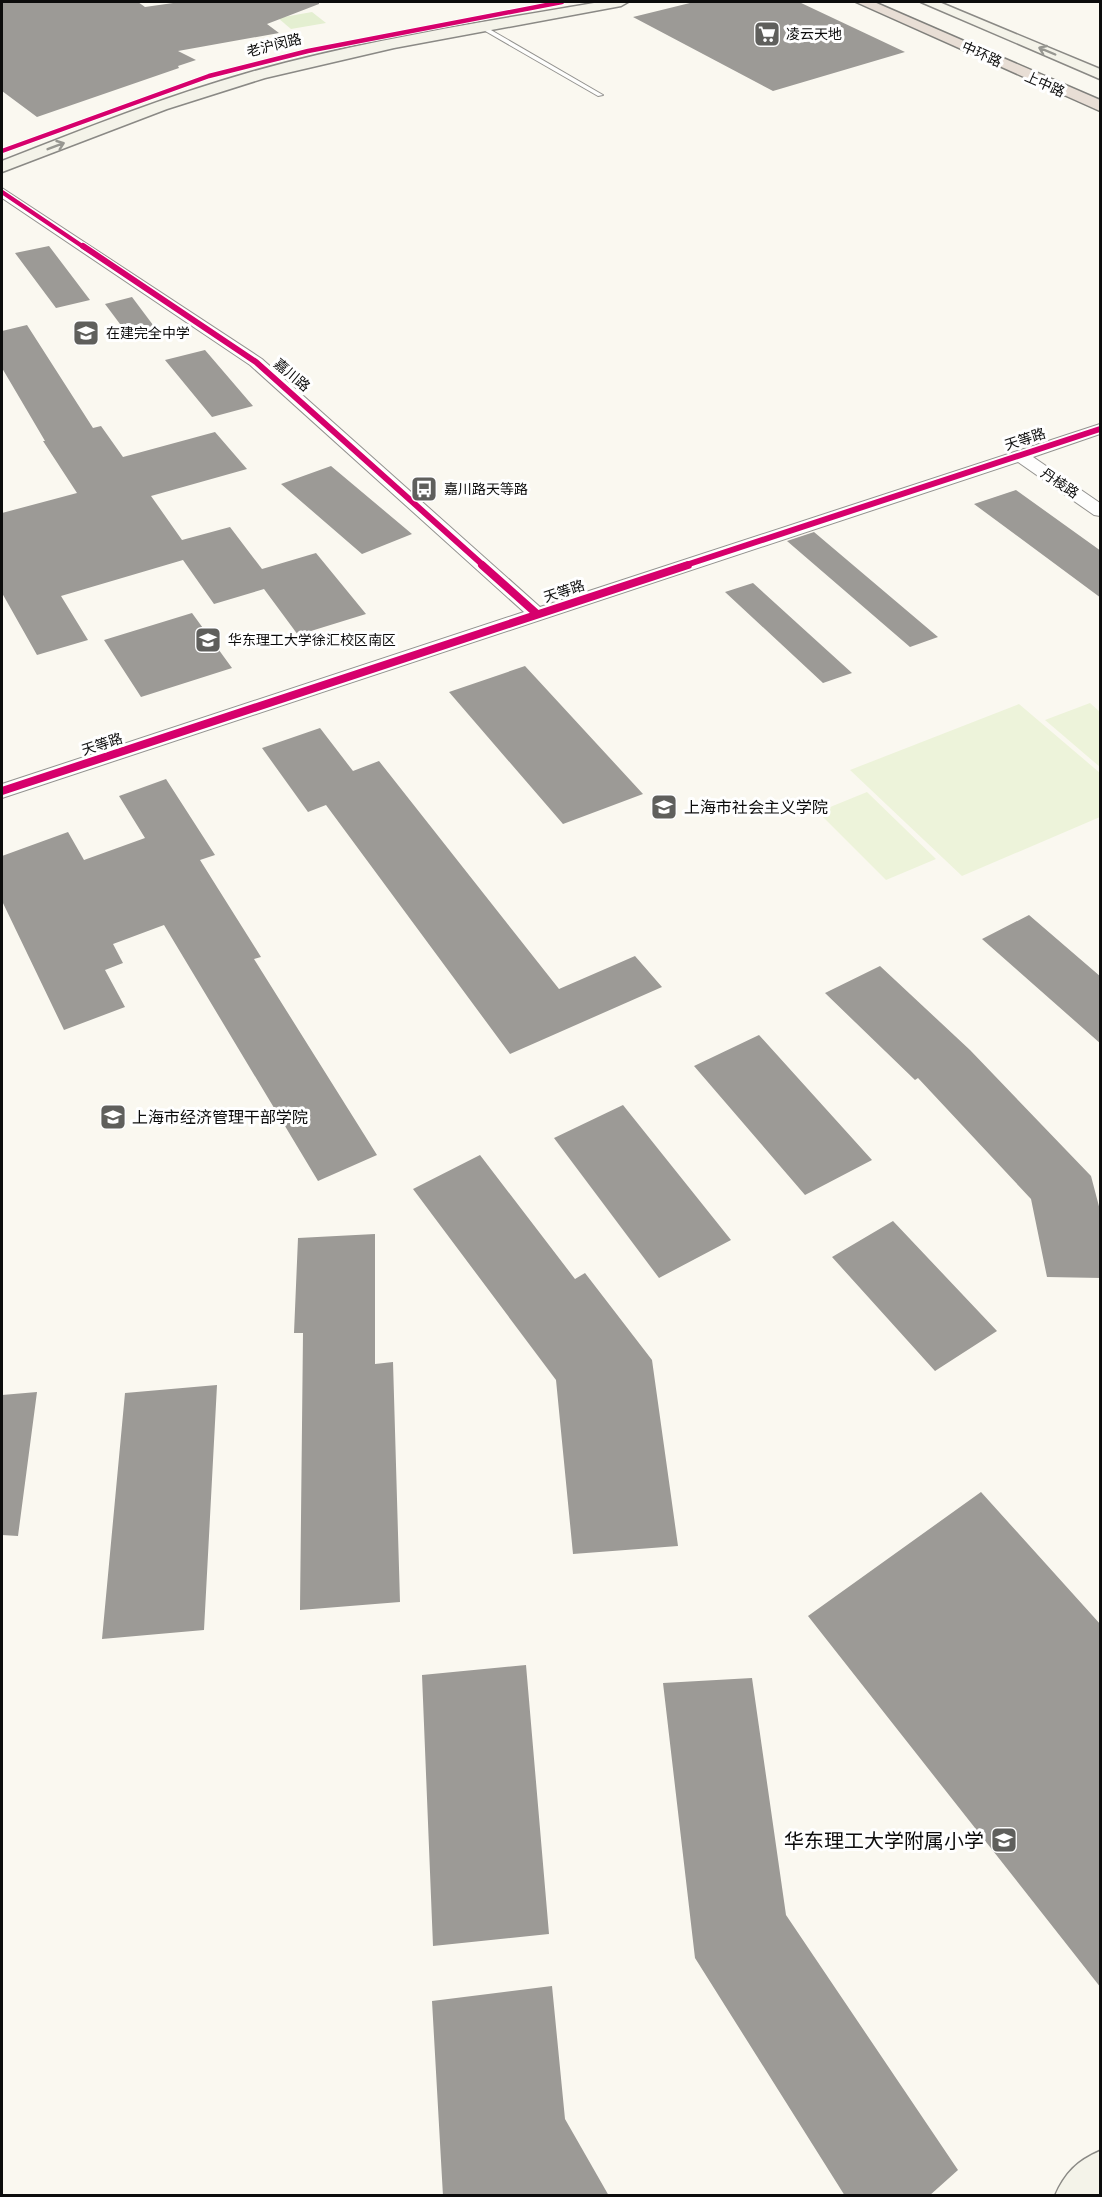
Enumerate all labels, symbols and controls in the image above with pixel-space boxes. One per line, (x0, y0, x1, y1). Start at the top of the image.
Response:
supermarket icon: 凌云天地 (752, 19, 782, 49)
place label: 凌云天地 (786, 25, 842, 43)
street label: 老沪闵路 (245, 29, 303, 61)
street label: 中环路 (959, 37, 1005, 71)
one-way arrow (1038, 45, 1056, 57)
street label: 上中路 (1022, 67, 1068, 101)
one-way arrow (46, 140, 65, 151)
school or university icon: 在建完全中学 (71, 318, 101, 348)
place label: 在建完全中学 (106, 324, 190, 342)
street label: 嘉川路 (270, 355, 314, 395)
street label: 天等路 (1002, 424, 1048, 454)
street label: 丹棱路 (1038, 464, 1082, 502)
bus stop icon: 嘉川路天等路 (409, 474, 439, 504)
place label: 嘉川路天等路 (444, 480, 528, 498)
street label: 天等路 (541, 576, 587, 606)
school or university icon: 华东理工大学徐汇校区南区 (193, 625, 223, 655)
place label: 华东理工大学徐汇校区南区 (228, 631, 396, 649)
street label: 天等路 (79, 729, 125, 759)
school or university icon: 上海市社会主义学院 (649, 792, 679, 822)
place label: 上海市社会主义学院 (684, 797, 828, 817)
school or university icon: 上海市经济管理干部学院 (98, 1102, 128, 1132)
place label: 上海市经济管理干部学院 (132, 1107, 308, 1127)
school or university icon: 华东理工大学附属小学 (989, 1825, 1019, 1855)
place label: 华东理工大学附属小学 (784, 1828, 984, 1853)

